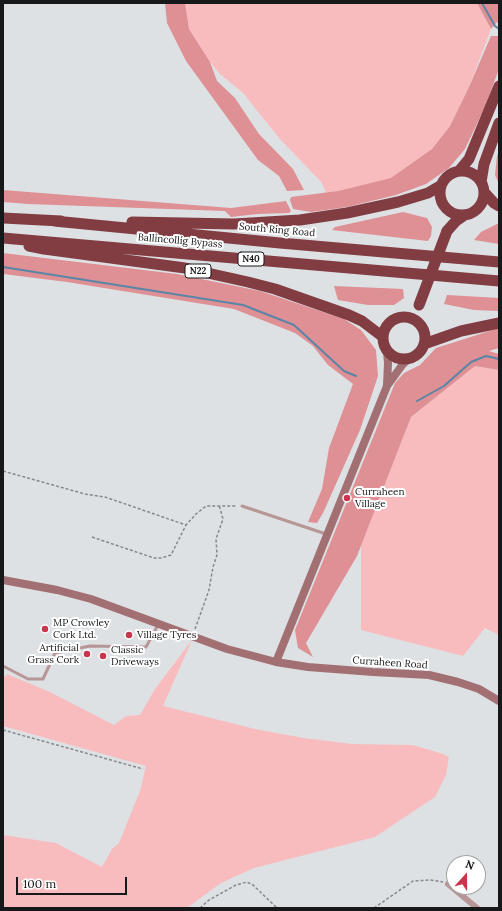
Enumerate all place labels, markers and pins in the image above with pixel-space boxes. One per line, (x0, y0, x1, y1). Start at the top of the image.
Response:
place label: Curraheen Village (355, 486, 405, 510)
marker: Curraheen Village (342, 493, 352, 503)
place label: MP Crowley Cork Ltd. (53, 617, 109, 640)
marker: MP Crowley Cork Ltd. (40, 624, 50, 634)
place label: Village Tyres (137, 629, 196, 641)
marker: Village Tyres (124, 630, 134, 640)
place label: Artificial Grass Cork (28, 642, 79, 666)
place label: Classic Driveways (111, 644, 159, 668)
marker: Artificial Grass Cork (82, 649, 92, 659)
marker: Classic Driveways (98, 651, 108, 661)

